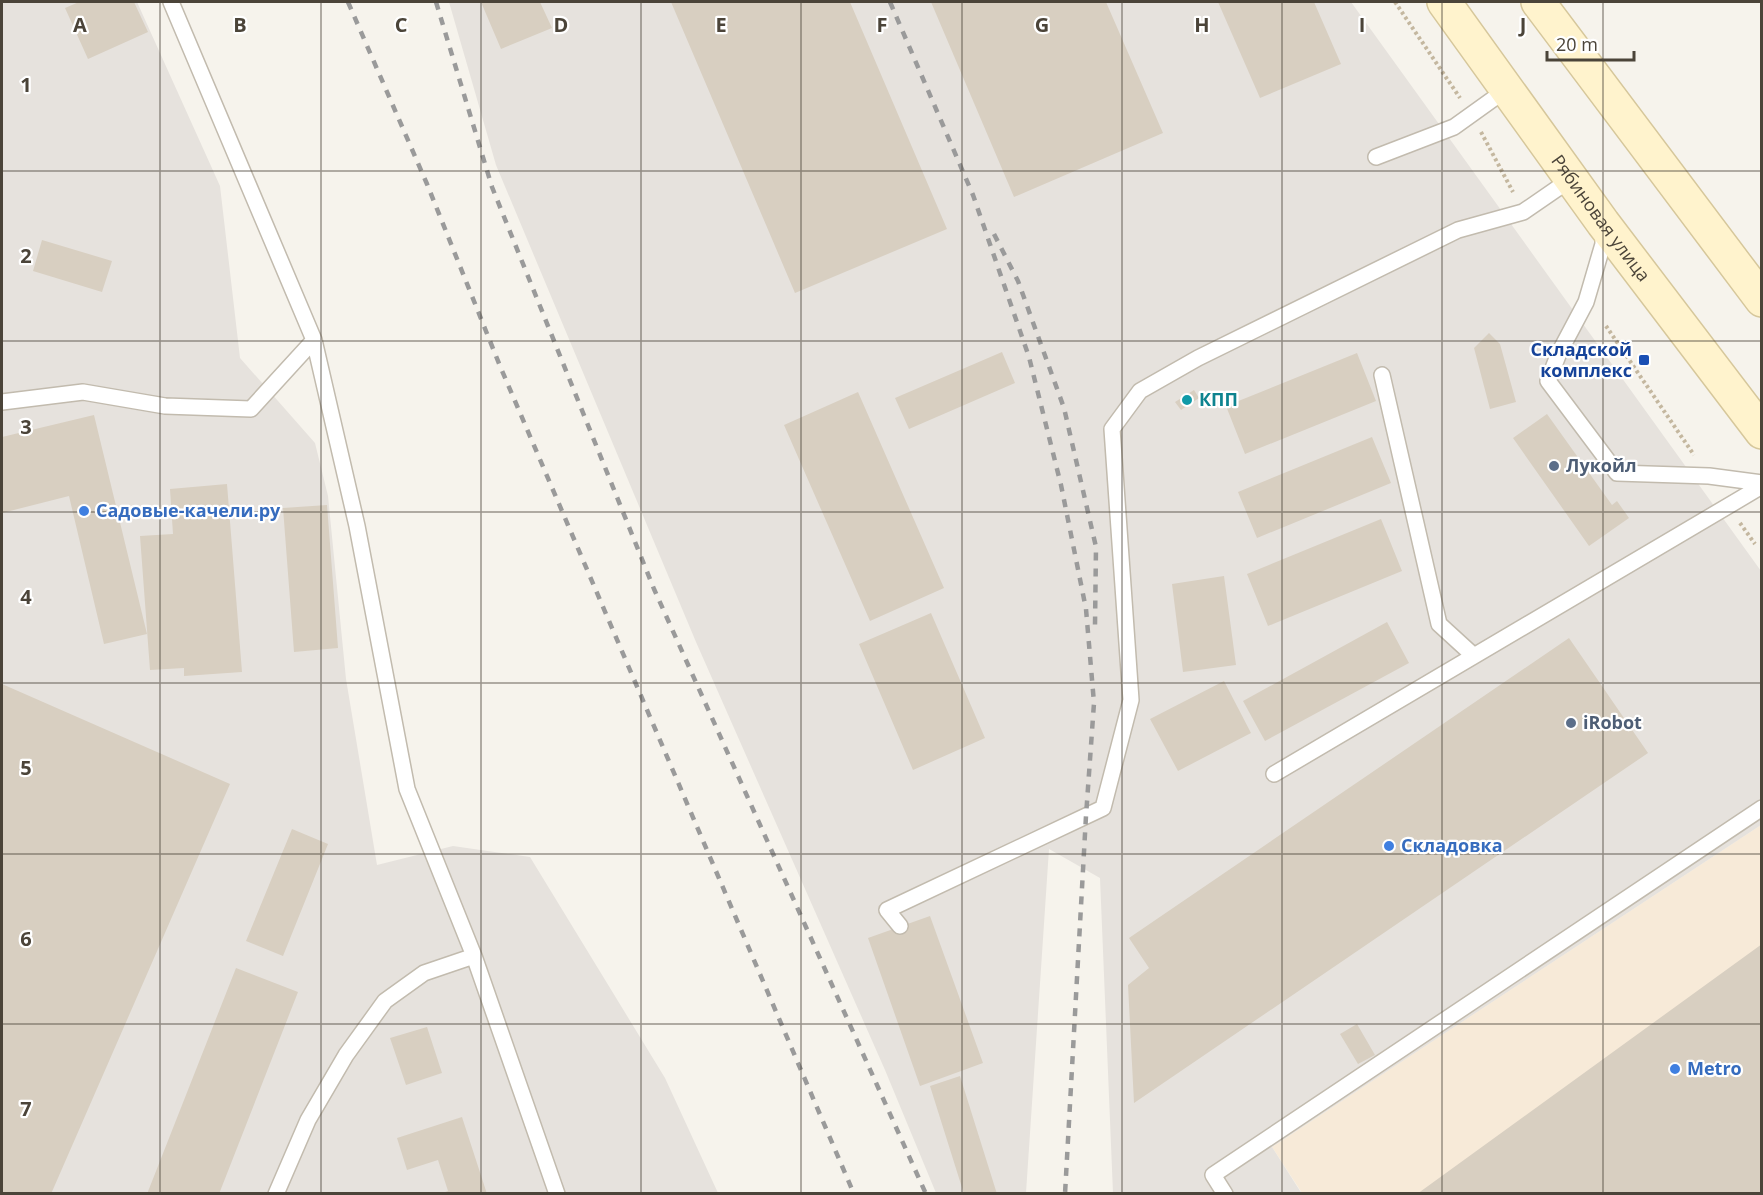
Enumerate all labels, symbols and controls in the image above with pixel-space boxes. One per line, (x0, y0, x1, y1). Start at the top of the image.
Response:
text: A (73, 11, 87, 38)
text: B (233, 11, 247, 38)
text: C (395, 11, 408, 38)
text: D (554, 11, 568, 38)
text: E (715, 11, 727, 38)
text: F (877, 11, 887, 38)
text: G (1035, 11, 1049, 38)
text: H (1194, 11, 1210, 38)
text: I (1359, 11, 1365, 38)
text: J (1518, 11, 1526, 38)
scale bar (1547, 24, 1634, 62)
text: 20 m (1556, 32, 1598, 56)
text: 1 (20, 71, 32, 98)
street label: Рябиновая улица (1547, 149, 1656, 286)
text: 2 (20, 242, 32, 269)
place label: Складской комплекс (1530, 337, 1632, 382)
marker: Складской комплекс (1637, 353, 1651, 367)
place label: КПП (1199, 387, 1238, 411)
marker: КПП (1180, 393, 1194, 407)
text: 3 (20, 413, 32, 440)
place label: Лукойл (1566, 453, 1637, 477)
marker: Лукойл (1547, 459, 1561, 473)
place label: Садовые-качели.ру (96, 498, 281, 522)
marker: Садовые-качели.ру (77, 504, 91, 518)
text: 4 (20, 583, 32, 610)
place label: iRobot (1583, 710, 1642, 734)
marker: iRobot (1564, 716, 1578, 730)
text: 5 (20, 754, 32, 781)
place label: Складовка (1401, 833, 1503, 857)
marker: Складовка (1382, 839, 1396, 853)
text: 6 (20, 925, 32, 952)
place label: Metro (1687, 1056, 1742, 1080)
marker: Metro (1668, 1062, 1682, 1076)
text: 7 (20, 1095, 32, 1122)

